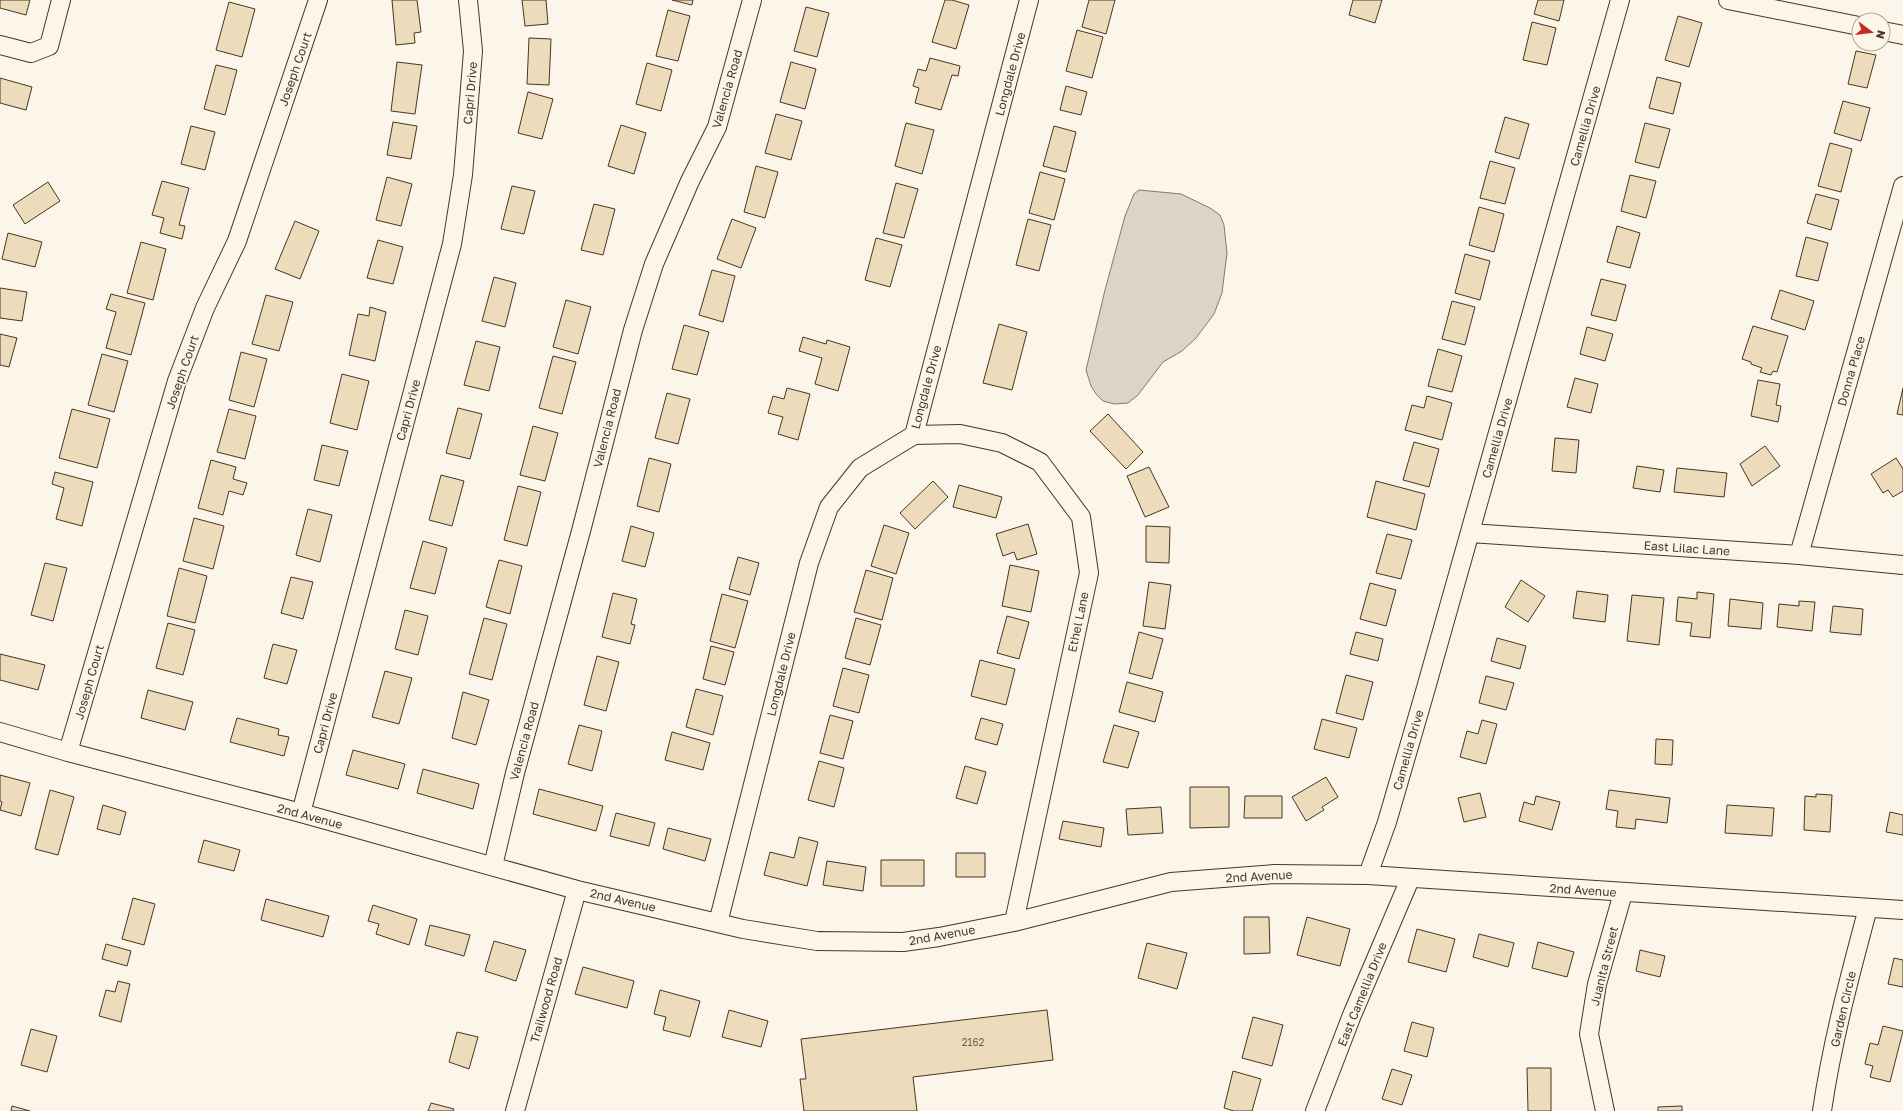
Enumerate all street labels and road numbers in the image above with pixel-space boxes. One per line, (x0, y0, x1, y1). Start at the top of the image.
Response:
street label: Joseph Court (275, 30, 315, 108)
street label: Longdale Drive (992, 30, 1028, 118)
street label: Valencia Road (709, 48, 745, 130)
street label: Capri Drive (460, 61, 480, 125)
street label: Camellia Drive (1566, 84, 1604, 168)
street label: Joseph Court (162, 333, 202, 411)
street label: Donna Place (1834, 334, 1868, 408)
street label: Longdale Drive (908, 343, 944, 431)
street label: Capri Drive (393, 378, 423, 442)
street label: Valencia Road (590, 387, 624, 469)
street label: Camellia Drive (1478, 396, 1516, 480)
street label: East Lilac Lane (1643, 538, 1731, 558)
street label: Ethel Lane (1064, 590, 1092, 654)
street label: Longdale Drive (763, 630, 799, 718)
street label: Joseph Court (71, 643, 107, 721)
street label: Capri Drive (310, 691, 340, 755)
street label: Valencia Road (506, 700, 542, 782)
street label: Camellia Drive (1389, 708, 1427, 792)
street label: 2nd Avenue (276, 800, 344, 832)
street label: 2nd Avenue (1225, 867, 1293, 885)
street label: 2nd Avenue (1549, 880, 1617, 900)
street label: 2nd Avenue (589, 885, 657, 915)
street label: 2nd Avenue (908, 922, 976, 948)
street label: Juanita Street (1587, 925, 1621, 1007)
street label: East Camellia Drive (1334, 940, 1390, 1048)
street label: Trailwood Road (527, 955, 565, 1045)
street label: Garden Circle (1827, 969, 1859, 1049)

